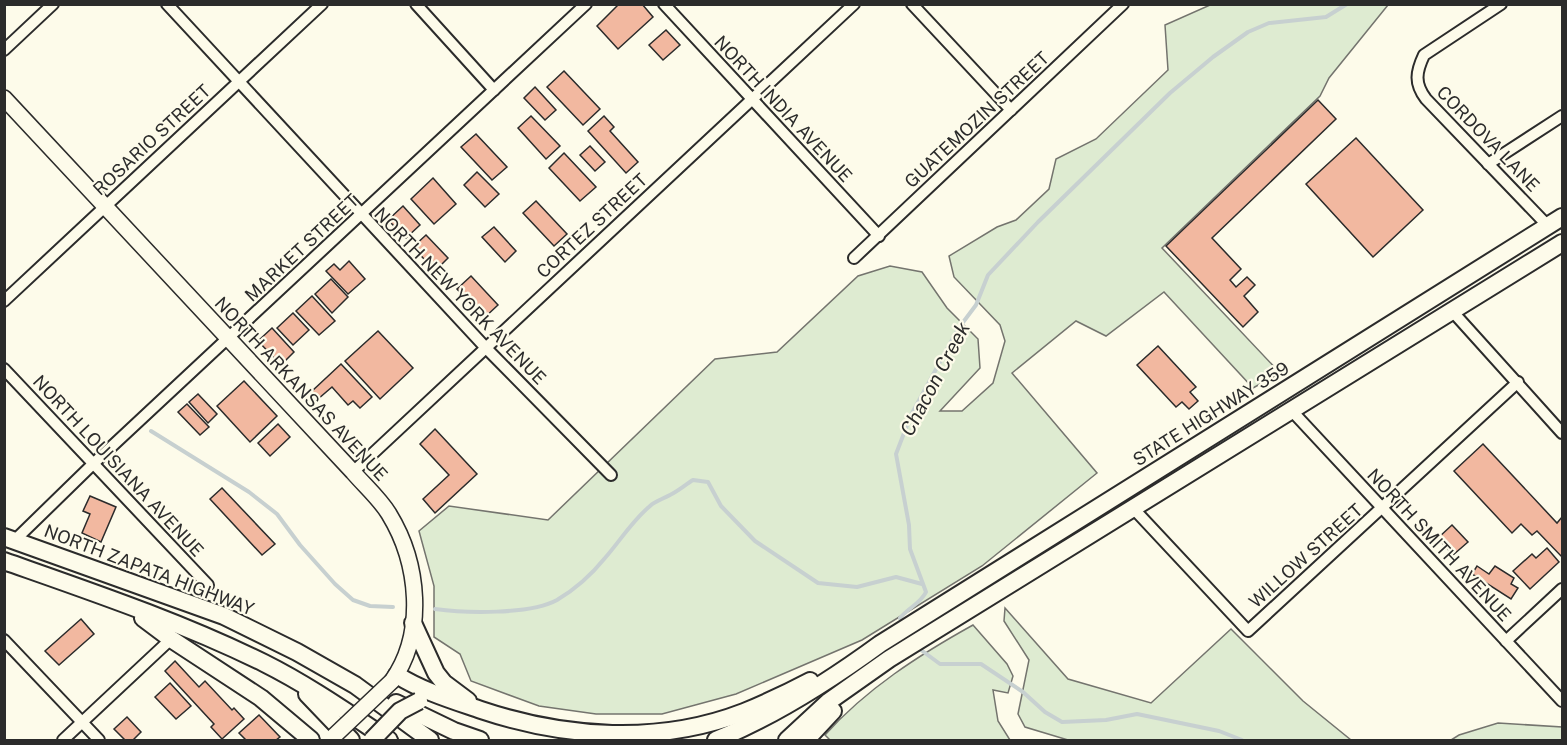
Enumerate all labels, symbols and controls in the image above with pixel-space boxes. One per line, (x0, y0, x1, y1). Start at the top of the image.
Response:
street label: NORTH INDIA AVENUE (710, 31, 857, 186)
street label: GUATEMOZIN STREET (900, 47, 1053, 192)
street label: ROSARIO STREET (89, 80, 215, 199)
street label: CORDOVA LANE (1433, 82, 1544, 196)
street label: CORTEZ STREET (532, 169, 651, 282)
street label: MARKET STREET (240, 189, 363, 306)
street label: NORTH NEW YORK AVENUE (370, 203, 551, 388)
street label: NORTH ARKANSAS AVENUE (211, 292, 392, 485)
water label: Chacon Creek (895, 318, 975, 440)
street label: STATE HIGHWAY 359 (1129, 357, 1293, 470)
street label: NORTH LOUISIANA AVENUE (29, 371, 208, 561)
street label: NORTH SMITH AVENUE (1363, 464, 1516, 625)
street label: WILLOW STREET (1245, 499, 1367, 612)
street label: NORTH ZAPATA HIGHWAY (41, 520, 257, 619)

